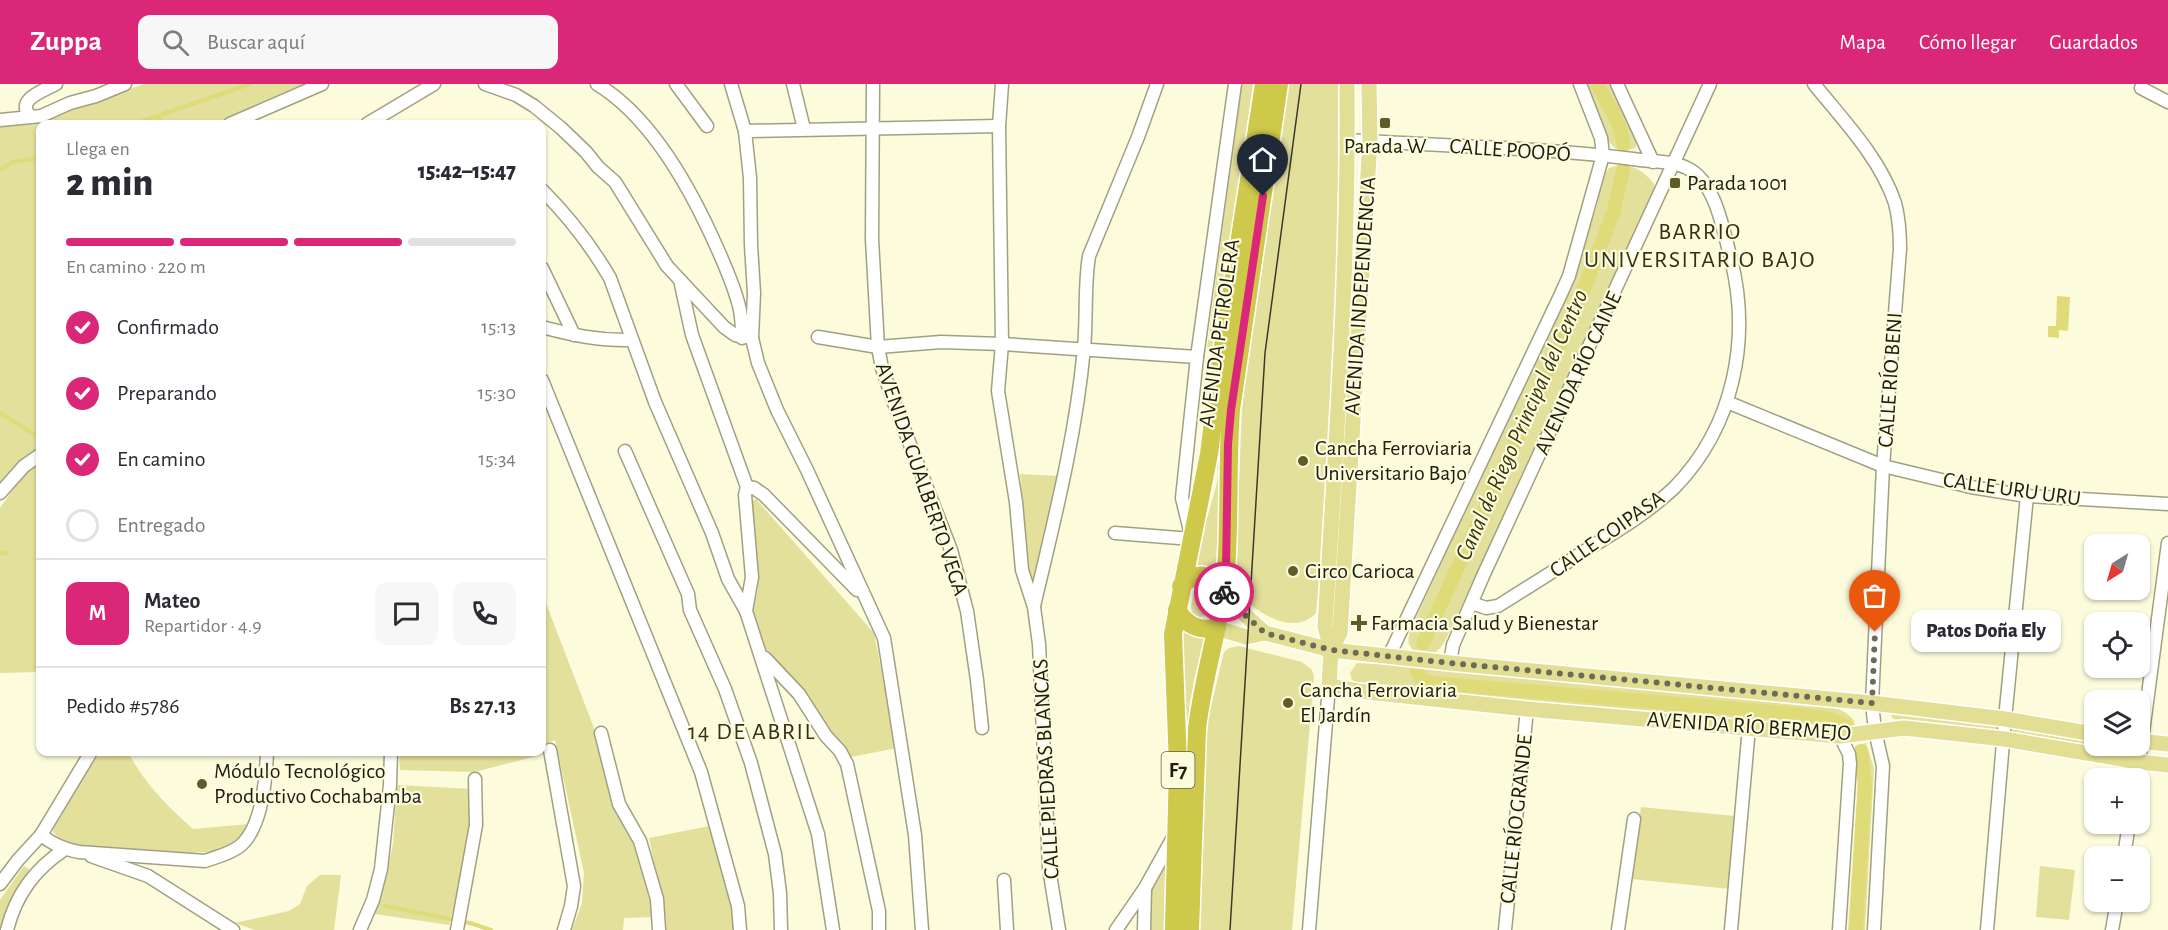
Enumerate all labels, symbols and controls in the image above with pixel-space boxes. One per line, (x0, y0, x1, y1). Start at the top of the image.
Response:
search box (138, 15, 558, 69)
icon: search (159, 26, 192, 59)
text: Zuppa (30, 28, 102, 56)
text: Buscar aquí (207, 31, 305, 53)
text: Mapa (1840, 32, 1886, 53)
text: Cómo llegar (1919, 32, 2016, 53)
text: Guardados (2049, 32, 2138, 53)
marker: Parada W (1378, 116, 1392, 130)
pin (1237, 134, 1288, 196)
street label: CALLE POOPÓ (1449, 134, 1571, 165)
place label: Parada W (1344, 135, 1427, 157)
text: Llega en (66, 139, 130, 159)
icon: home (1246, 143, 1279, 176)
text: 15:42–15:47 (418, 160, 516, 182)
text: 2 min (66, 164, 153, 203)
place label: Parada 1001 (1687, 172, 1788, 194)
street label: AVENIDA INDEPENDENCIA (1341, 176, 1379, 416)
marker: Parada 1001 (1668, 176, 1682, 190)
district label: BARRIO UNIVERSITARIO BAJO (1584, 220, 1816, 272)
street label: AVENIDA PETROLERA (1195, 237, 1243, 429)
text: En camino · 220 m (66, 257, 206, 277)
water label: Canal de Riego Principal del Centro (1451, 286, 1593, 564)
street label: AVENIDA RÍO CAINE (1530, 287, 1626, 458)
icon: check (66, 311, 99, 344)
street label: CALLE RÍO BENI (1873, 312, 1906, 448)
text: Confirmado (117, 316, 219, 338)
text: 15:13 (481, 317, 516, 337)
street label: AVENIDA GUALBERTO VEGA (872, 360, 972, 599)
icon: check (66, 377, 99, 410)
text: Preparando (117, 382, 217, 404)
text: 15:30 (477, 383, 516, 403)
place label: Cancha Ferroviaria Universitario Bajo (1315, 437, 1472, 484)
icon: check (66, 443, 99, 476)
text: En camino (117, 448, 206, 470)
text: 15:34 (478, 449, 516, 469)
marker: Cancha Ferroviaria Universitario Bajo (1296, 454, 1310, 468)
street label: CALLE URU URU (1942, 468, 2082, 510)
street label: CALLE COIPASA (1546, 486, 1668, 581)
text: Entregado (117, 514, 206, 536)
north arrow (2084, 534, 2150, 600)
map controls (2084, 534, 2150, 912)
place label: Circo Carioca (1305, 560, 1415, 582)
courier (1194, 562, 1254, 622)
marker: Circo Carioca (1286, 564, 1300, 578)
pin (1849, 570, 1900, 632)
icon: bike (1208, 576, 1241, 609)
icon: bag (1858, 579, 1891, 612)
button: chat (375, 582, 438, 645)
button: phone (453, 582, 516, 645)
text: Mateo (144, 590, 200, 612)
text: M (89, 602, 106, 624)
callout: Patos Doña Ely (1911, 611, 2061, 653)
place label: Farmacia Salud y Bienestar (1371, 612, 1598, 634)
button: locate (2084, 612, 2150, 678)
text: Repartidor · 4.9 (144, 616, 262, 636)
marker: Farmacia Salud y Bienestar (1352, 616, 1366, 630)
text: Patos Doña Ely (1926, 621, 2046, 641)
street label: CALLE PIEDRAS BLANCAS (1029, 658, 1063, 880)
place label: Cancha Ferroviaria El Jardín (1300, 679, 1457, 726)
button: layers (2084, 690, 2150, 756)
text: Pedido #5786 (66, 695, 180, 717)
text: Bs 27.13 (449, 695, 516, 717)
marker: Cancha Ferroviaria El Jardín (1281, 696, 1295, 710)
street label: AVENIDA RÍO BERMEJO (1646, 707, 1852, 744)
district label: 14 DE ABRIL (688, 720, 816, 744)
street label: CALLE RÍO GRANDE (1495, 733, 1536, 905)
road number: F7 (1162, 752, 1194, 788)
place label: Módulo Tecnológico Productivo Cochabamba (214, 760, 422, 807)
button: + (2084, 768, 2150, 834)
marker: Módulo Tecnológico Productivo Cochabamba (195, 777, 209, 791)
button: − (2084, 846, 2150, 912)

